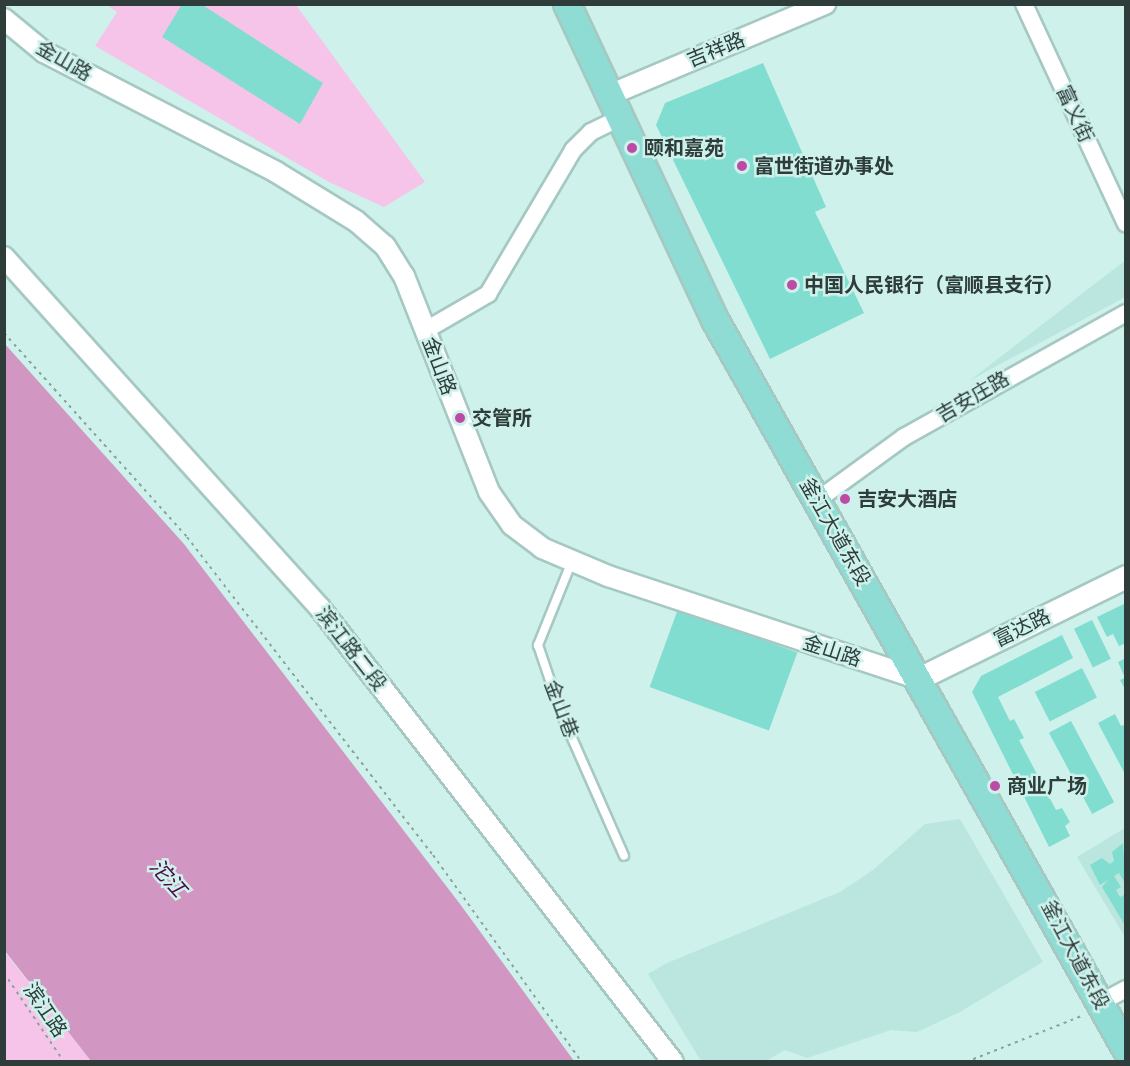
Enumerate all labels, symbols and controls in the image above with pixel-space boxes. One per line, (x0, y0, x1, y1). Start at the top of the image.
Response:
street label: 吉祥路 (684, 28, 748, 72)
street label: 金山路 (32, 36, 96, 86)
street label: 富义街 (1051, 82, 1099, 146)
place label: 颐和嘉苑 (644, 136, 724, 160)
marker: 颐和嘉苑 (625, 141, 639, 155)
place label: 富世街道办事处 (754, 154, 894, 178)
marker: 富世街道办事处 (735, 159, 749, 173)
place label: 中国人民银行（富顺县支行） (804, 273, 1064, 297)
marker: 中国人民银行（富顺县支行） (785, 278, 799, 292)
street label: 金山路 (417, 334, 461, 398)
street label: 吉安庄路 (932, 367, 1014, 427)
place label: 交管所 (472, 406, 532, 430)
marker: 交管所 (453, 411, 467, 425)
street label: 釜江大道东段 (795, 474, 875, 590)
place label: 吉安大酒店 (857, 487, 957, 511)
marker: 吉安大酒店 (838, 492, 852, 506)
street label: 滨江路二段 (311, 602, 391, 696)
street label: 富达路 (990, 604, 1054, 652)
street label: 金山路 (800, 630, 864, 672)
street label: 金山巷 (539, 677, 583, 741)
place label: 商业广场 (1007, 774, 1087, 798)
marker: 商业广场 (988, 779, 1002, 793)
water label: 沱江 (145, 854, 191, 902)
street label: 釜江大道东段 (1036, 896, 1114, 1014)
street label: 滨江路 (18, 978, 72, 1042)

